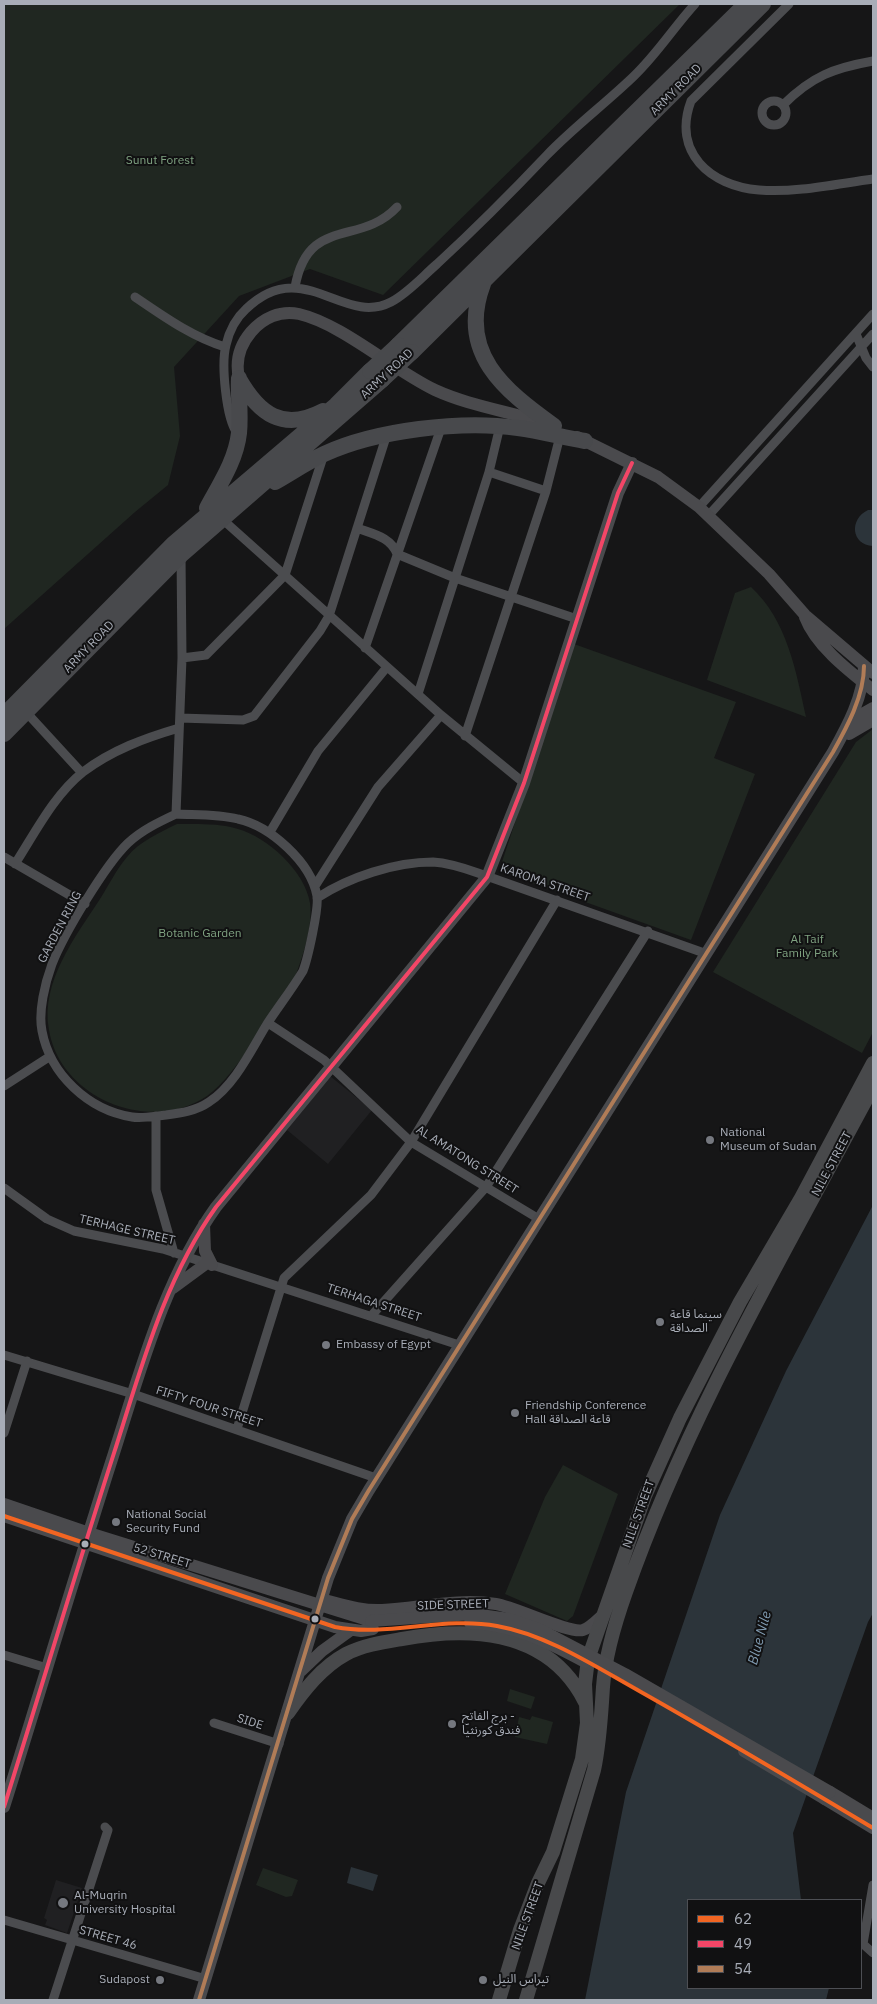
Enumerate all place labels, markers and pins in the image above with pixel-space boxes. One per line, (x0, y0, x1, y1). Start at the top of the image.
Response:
place label: National Museum of Sudan (720, 1126, 816, 1154)
marker: National Museum of Sudan (704, 1134, 716, 1146)
place label: سينما قاعة الصداقة (670, 1308, 722, 1336)
marker: سينما قاعة الصداقة (654, 1316, 666, 1328)
place label: Embassy of Egypt (336, 1338, 431, 1352)
marker: Embassy of Egypt (320, 1339, 332, 1351)
place label: Friendship Conference Hall قاعة الصداقة (525, 1399, 646, 1427)
marker: Friendship Conference Hall قاعة الصداقة (509, 1407, 521, 1419)
place label: National Social Security Fund (126, 1508, 207, 1536)
marker: National Social Security Fund (110, 1516, 122, 1528)
unlabelled marker (80, 1539, 90, 1549)
unlabelled marker (310, 1614, 320, 1624)
place label: برج الفاتح - فندق كورنثيا (462, 1710, 520, 1738)
marker: برج الفاتح - فندق كورنثيا (446, 1718, 458, 1730)
place label: Al-Muqrin University Hospital (74, 1889, 176, 1917)
marker: Al-Muqrin University Hospital (56, 1896, 70, 1910)
place label: Sudapost (99, 1973, 150, 1987)
place label: تيراس النيل (493, 1973, 549, 1987)
marker: Sudapost (154, 1974, 166, 1986)
marker: تيراس النيل (477, 1974, 489, 1986)

